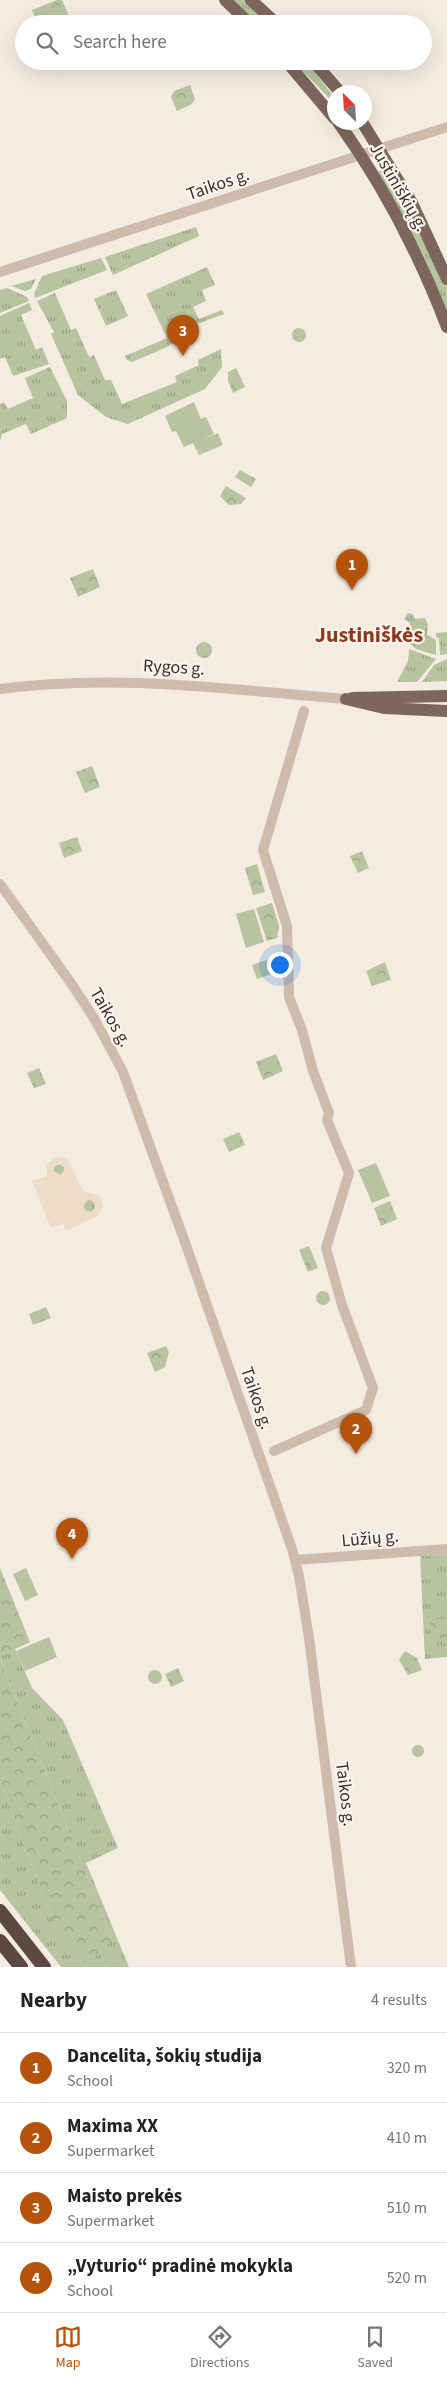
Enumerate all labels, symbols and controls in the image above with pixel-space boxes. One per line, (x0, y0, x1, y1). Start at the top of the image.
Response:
search box (15, 15, 432, 70)
icon: search (33, 29, 61, 57)
text: Search here (73, 29, 167, 56)
north arrow (327, 85, 372, 130)
street label: Justiniškių g. (363, 138, 434, 236)
street label: Taikos g. (183, 162, 253, 207)
pin: 3 (167, 315, 199, 356)
pin: 1 (336, 549, 368, 590)
district label: Justiniškės (315, 619, 423, 651)
street label: Rygos g. (142, 653, 206, 682)
your location (267, 952, 293, 978)
street label: Taikos g. (84, 983, 138, 1052)
street label: Taikos g. (234, 1363, 279, 1433)
pin: 2 (340, 1413, 372, 1454)
pin: 4 (56, 1518, 88, 1559)
street label: Lūžių g. (340, 1524, 400, 1553)
street label: Taikos g. (329, 1760, 362, 1828)
text: Nearby (20, 1985, 87, 2015)
text: 4 results (371, 1989, 427, 2011)
text: Dancelita, šokių studija (67, 2043, 262, 2070)
text: 1 (32, 2057, 40, 2079)
text: 320 m (387, 2057, 427, 2079)
text: School (67, 2070, 113, 2092)
text: Maxima XX (67, 2113, 158, 2140)
text: 2 (32, 2127, 40, 2149)
text: 410 m (387, 2127, 427, 2149)
text: Supermarket (67, 2140, 154, 2162)
text: Maisto prekės (67, 2183, 182, 2210)
text: 3 (32, 2197, 40, 2219)
text: 510 m (387, 2197, 427, 2219)
text: Supermarket (67, 2210, 154, 2232)
text: „Vyturio“ pradinė mokykla (67, 2253, 293, 2280)
text: 4 (32, 2267, 40, 2289)
text: 520 m (387, 2267, 427, 2289)
text: School (67, 2280, 113, 2302)
tab: Map (54, 2323, 82, 2373)
tab: Directions (190, 2323, 249, 2373)
tab: Saved (357, 2323, 393, 2373)

